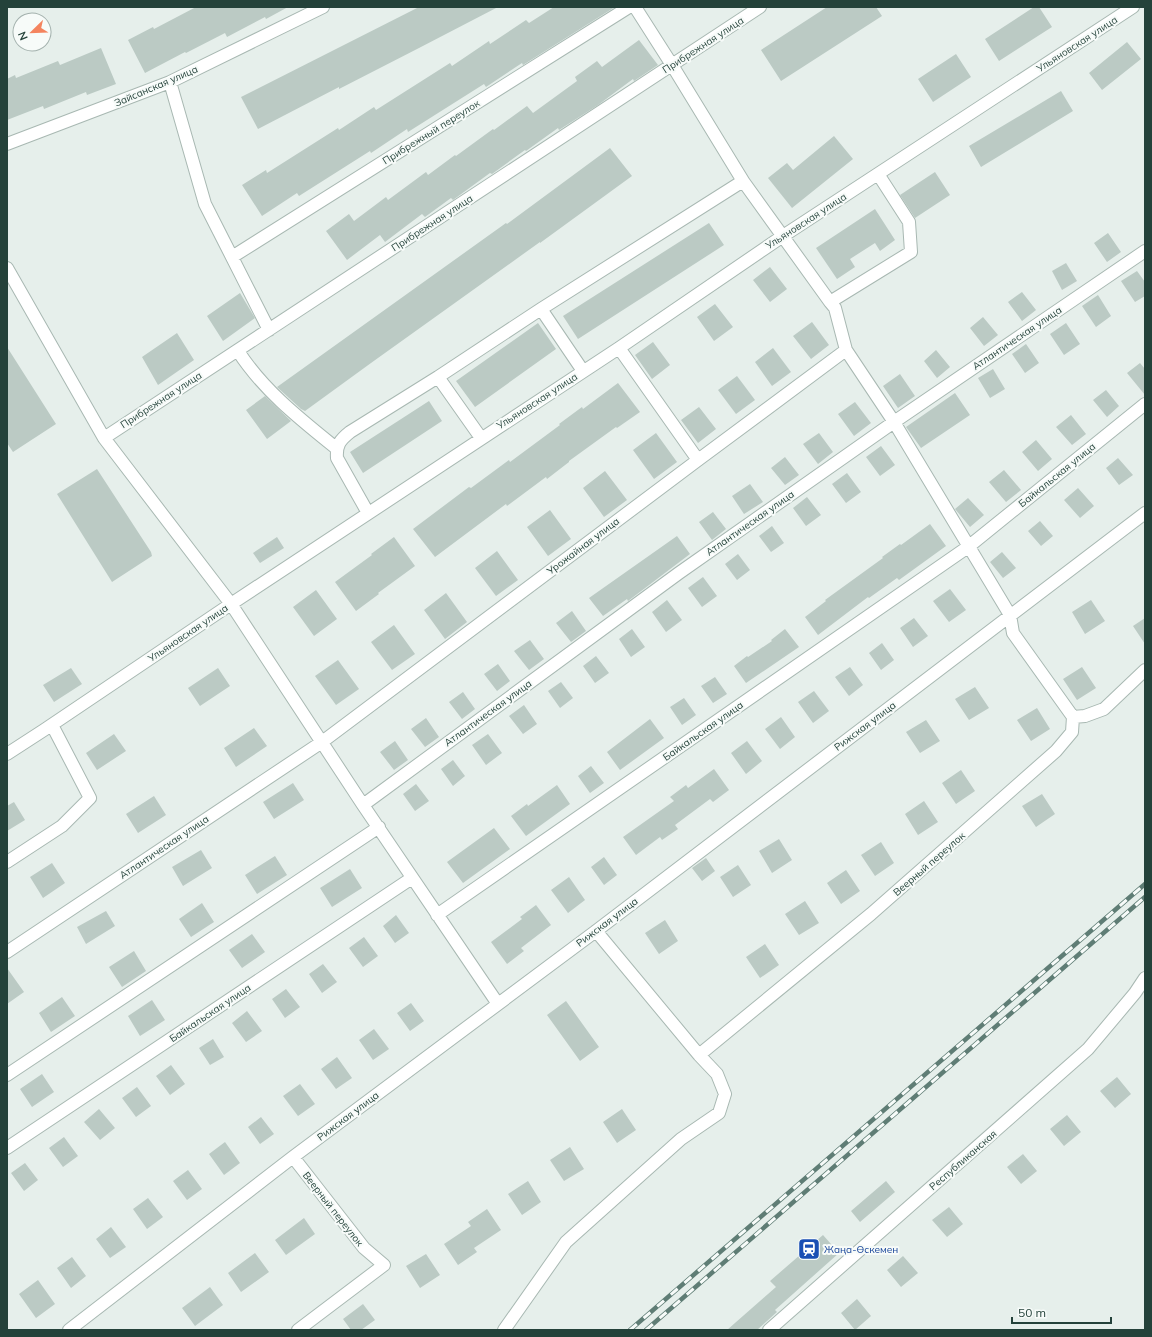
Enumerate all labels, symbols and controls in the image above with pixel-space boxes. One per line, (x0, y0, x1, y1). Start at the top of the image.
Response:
north arrow (12, 12, 52, 52)
street label: Ульяновская улица (1033, 13, 1120, 76)
street label: Прибрежная улица (660, 14, 746, 76)
text: N (15, 29, 31, 42)
street label: Зайсанская улица (112, 63, 200, 109)
street label: Прибрежный переулок (380, 96, 483, 167)
street label: Ульяновская улица (762, 190, 849, 253)
street label: Прибрежная улица (389, 192, 475, 254)
street label: Атлантическая улица (970, 303, 1064, 373)
street label: Прибрежная улица (118, 369, 204, 431)
street label: Ульяновская улица (493, 370, 580, 433)
street label: Байкальская улица (1016, 440, 1098, 510)
street label: Атлантическая улица (703, 488, 797, 558)
street label: Урожайная улица (543, 514, 622, 578)
street label: Ульяновская улица (145, 601, 231, 665)
street label: Атлантическая улица (442, 677, 534, 749)
street label: Байкальская улица (660, 698, 746, 764)
street label: Рижская улица (831, 698, 899, 754)
street label: Атлантическая улица (117, 812, 211, 882)
street label: Веерный переулок (890, 829, 968, 899)
street label: Рижская улица (573, 894, 641, 950)
street label: Байкальская улица (167, 981, 253, 1045)
street label: Рижская улица (314, 1088, 382, 1144)
street label: Республиканская (927, 1127, 999, 1193)
street label: Веерный переулок (300, 1169, 367, 1249)
station icon: Жаңа-Өскемен (796, 1236, 822, 1262)
place label: Жаңа-Өскемен (824, 1243, 898, 1256)
scale bar (1012, 1299, 1111, 1325)
text: 50 m (1018, 1305, 1046, 1320)

